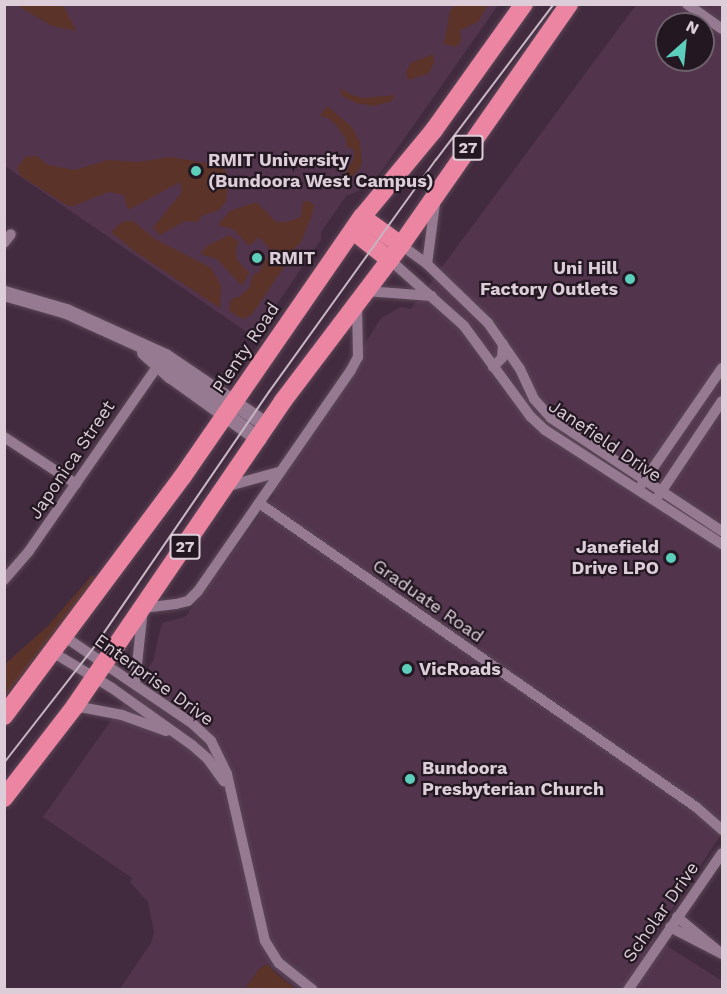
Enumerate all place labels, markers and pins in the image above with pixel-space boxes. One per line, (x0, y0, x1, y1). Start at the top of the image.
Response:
place label: RMIT University (Bundoora West Campus) (208, 150, 434, 192)
marker: RMIT University (Bundoora West Campus) (189, 164, 203, 178)
place label: RMIT (269, 247, 315, 269)
marker: RMIT (250, 251, 264, 265)
place label: Uni Hill Factory Outlets (480, 258, 618, 300)
marker: Uni Hill Factory Outlets (623, 272, 637, 286)
place label: Janefield Drive LPO (572, 537, 659, 580)
marker: Janefield Drive LPO (664, 551, 678, 565)
place label: VicRoads (419, 658, 501, 680)
marker: VicRoads (400, 662, 414, 676)
place label: Bundoora Presbyterian Church (422, 758, 604, 800)
marker: Bundoora Presbyterian Church (403, 772, 417, 786)

